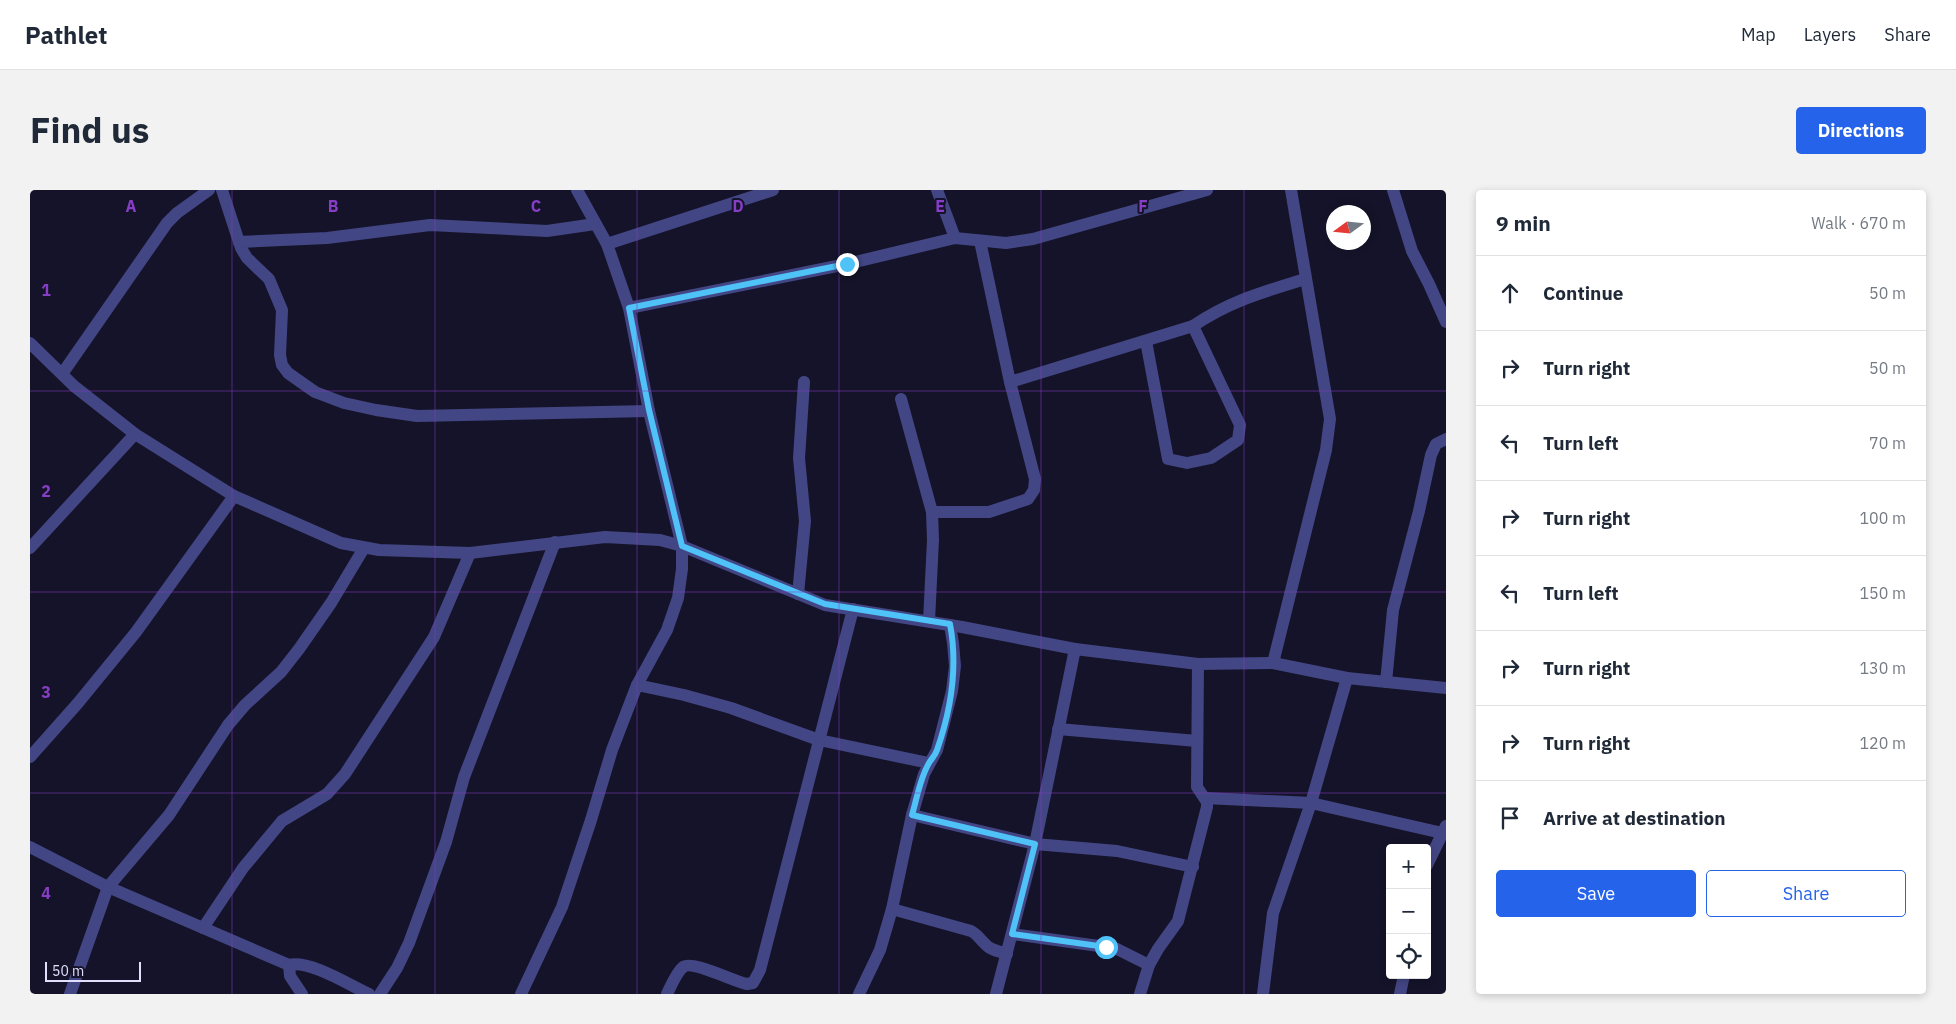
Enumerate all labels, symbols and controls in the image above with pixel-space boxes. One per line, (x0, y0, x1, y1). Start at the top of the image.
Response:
text: Pathlet (25, 19, 107, 51)
text: Map (1741, 23, 1776, 46)
text: Layers (1804, 23, 1856, 46)
text: Share (1884, 23, 1931, 46)
text: Find us (30, 107, 149, 153)
button: Directions (1796, 107, 1926, 154)
text: A (126, 196, 137, 216)
text: B (328, 196, 339, 216)
text: C (531, 196, 541, 216)
text: D (732, 196, 744, 216)
text: E (935, 196, 945, 216)
text: F (1138, 196, 1148, 216)
north arrow (1326, 205, 1371, 250)
text: 9 min (1496, 209, 1551, 237)
text: Walk · 670 m (1811, 213, 1906, 233)
route end (836, 253, 859, 276)
icon: ahead (1496, 279, 1524, 307)
text: 1 (41, 280, 51, 300)
text: Continue (1543, 281, 1623, 305)
text: 50 m (1869, 283, 1906, 303)
icon: right (1496, 354, 1524, 382)
text: Turn right (1543, 356, 1630, 380)
text: 50 m (1869, 358, 1906, 378)
icon: left (1496, 429, 1524, 457)
text: Turn left (1543, 431, 1619, 455)
text: 70 m (1869, 433, 1906, 453)
text: 2 (41, 481, 51, 501)
icon: right (1496, 504, 1524, 532)
text: Turn right (1543, 506, 1630, 530)
text: 100 m (1859, 508, 1906, 528)
icon: left (1496, 579, 1524, 607)
text: Turn left (1543, 581, 1619, 605)
text: 150 m (1859, 583, 1906, 603)
icon: right (1496, 654, 1524, 682)
text: Turn right (1543, 656, 1630, 680)
text: 130 m (1859, 658, 1906, 678)
text: 3 (41, 682, 51, 702)
icon: right (1496, 729, 1524, 757)
text: Turn right (1543, 731, 1630, 755)
text: 120 m (1859, 733, 1906, 753)
icon: arrive (1496, 804, 1524, 832)
text: Arrive at destination (1543, 806, 1726, 830)
map controls (1386, 844, 1431, 979)
button: + (1386, 844, 1431, 889)
button: Save (1496, 870, 1696, 917)
button: Share (1706, 870, 1906, 917)
text: 4 (41, 883, 51, 903)
button: − (1386, 889, 1431, 934)
button: locate (1386, 934, 1431, 979)
route start (1095, 936, 1118, 959)
scale bar (45, 959, 141, 982)
text: 50 m (52, 962, 84, 980)

